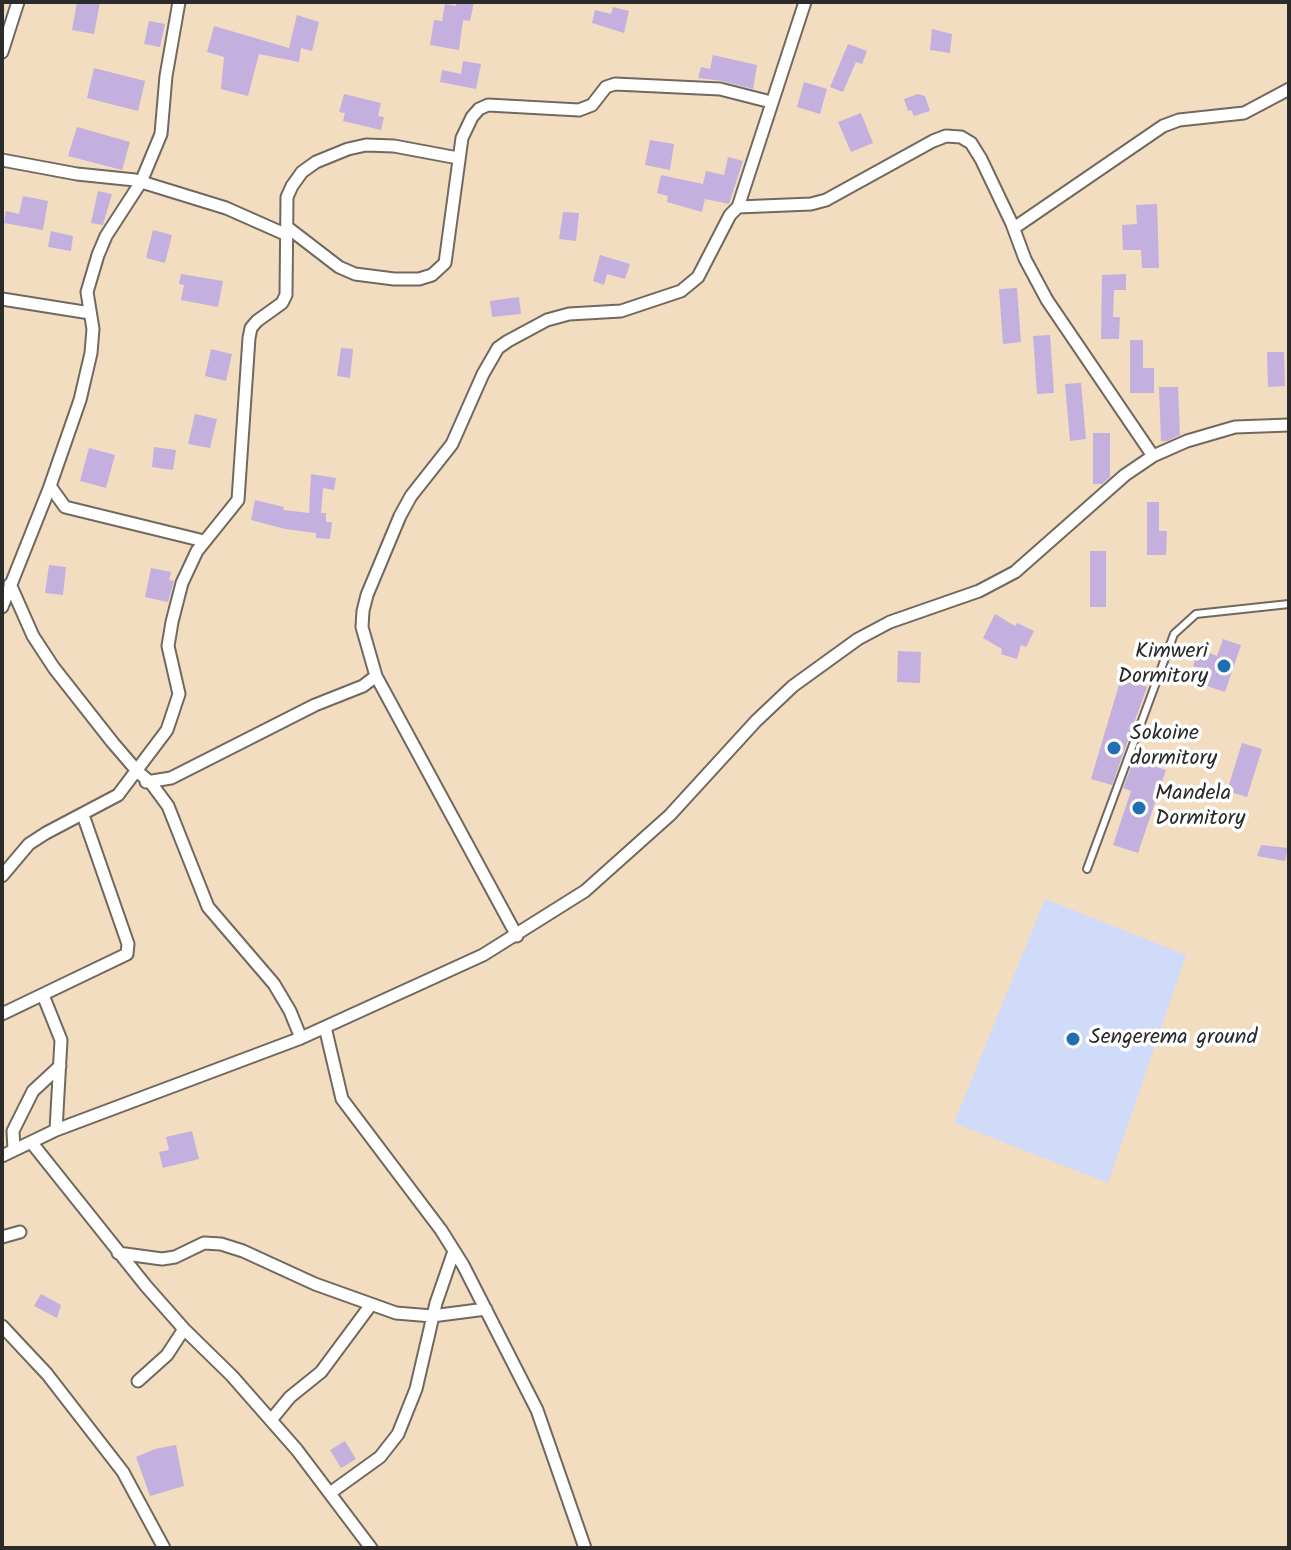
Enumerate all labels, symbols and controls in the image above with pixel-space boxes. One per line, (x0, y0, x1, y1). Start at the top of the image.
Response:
place label: Kimweri Dormitory (1118, 640, 1208, 692)
marker: Kimweri Dormitory (1215, 657, 1233, 675)
place label: Sokoine dormitory (1130, 722, 1217, 774)
marker: Sokoine dormitory (1105, 739, 1123, 757)
place label: Mandela Dormitory (1155, 782, 1245, 834)
marker: Mandela Dormitory (1130, 799, 1148, 817)
place label: Sengerema ground (1089, 1026, 1257, 1052)
marker: Sengerema ground (1064, 1030, 1082, 1048)

